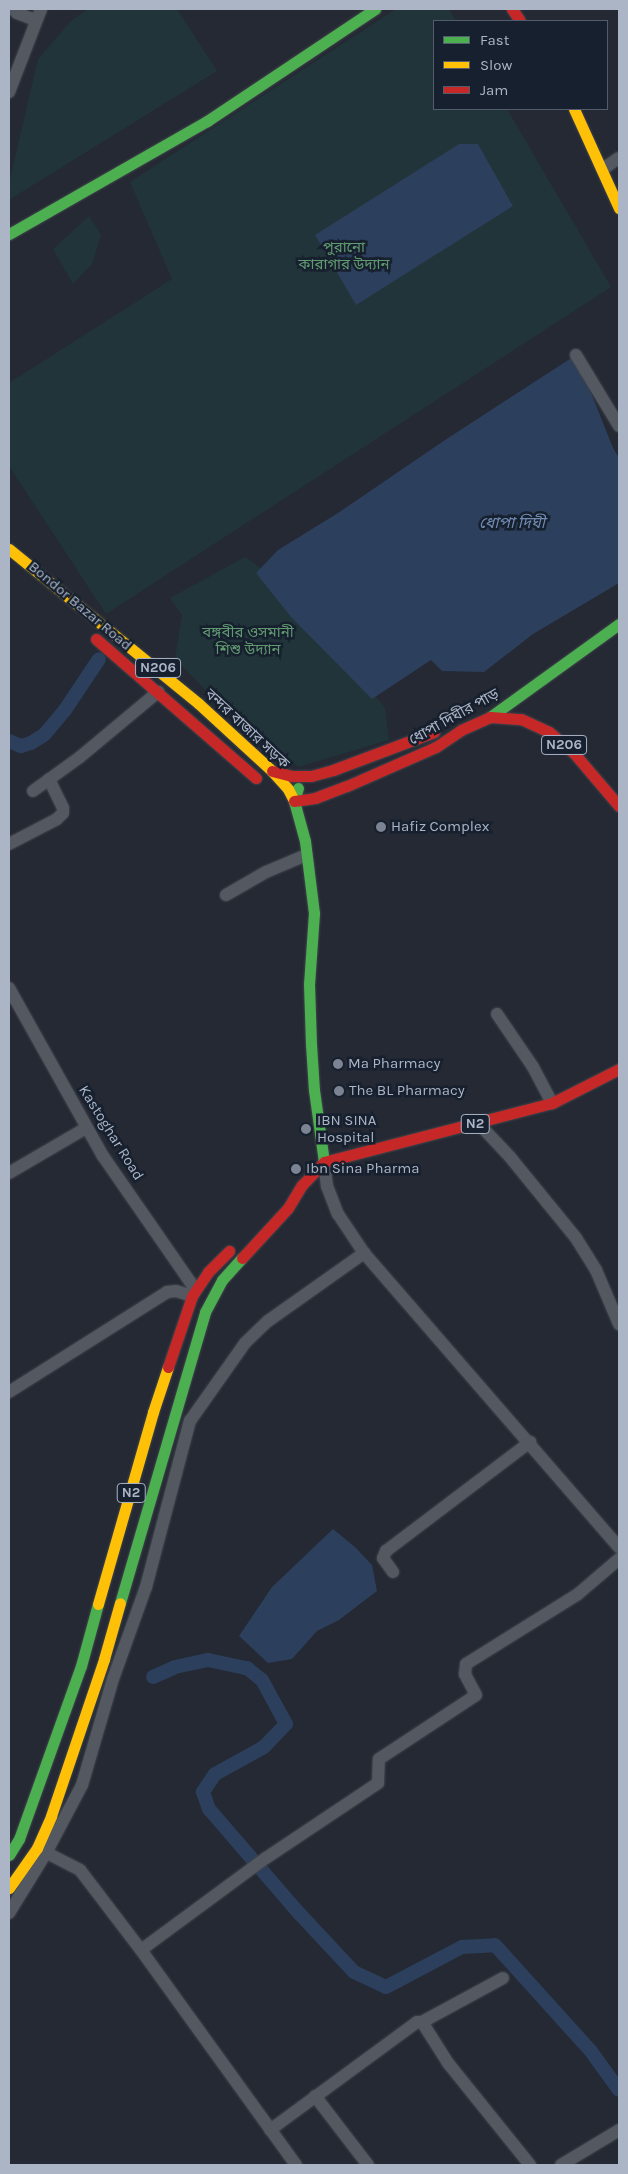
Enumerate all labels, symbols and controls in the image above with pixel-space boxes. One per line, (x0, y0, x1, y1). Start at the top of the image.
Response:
legend (433, 20, 608, 110)
text: Fast (480, 31, 509, 49)
text: Slow (480, 56, 512, 74)
text: Jam (480, 81, 508, 99)
park label: পুরানো কারাগার উদ্যান (298, 238, 390, 273)
water label: ধোপা দিঘী (479, 513, 545, 533)
street label: Bondor Bazar Road (25, 558, 135, 654)
park label: বঙ্গবীর ওসমানী শিশু উদ্যান (202, 623, 294, 658)
road number: N206 (134, 656, 182, 680)
street label: বন্দর বাজার সড়ক (201, 685, 293, 773)
street label: ধোপা দিঘীর পাড় (406, 685, 502, 749)
road number: N206 (540, 734, 588, 756)
place label: Hafiz Complex (391, 818, 489, 836)
marker: Hafiz Complex (375, 821, 387, 833)
place label: Ma Pharmacy (348, 1055, 441, 1073)
marker: Ma Pharmacy (332, 1058, 344, 1070)
street label: Kastoghar Road (75, 1082, 147, 1184)
place label: The BL Pharmacy (349, 1082, 465, 1100)
marker: The BL Pharmacy (333, 1085, 345, 1097)
place label: IBN SINA Hospital (317, 1111, 376, 1146)
road number: N2 (460, 1112, 490, 1136)
marker: IBN SINA Hospital (299, 1122, 313, 1136)
place label: Ibn Sina Pharma (306, 1160, 419, 1178)
marker: Ibn Sina Pharma (290, 1163, 302, 1175)
road number: N2 (116, 1482, 146, 1505)

